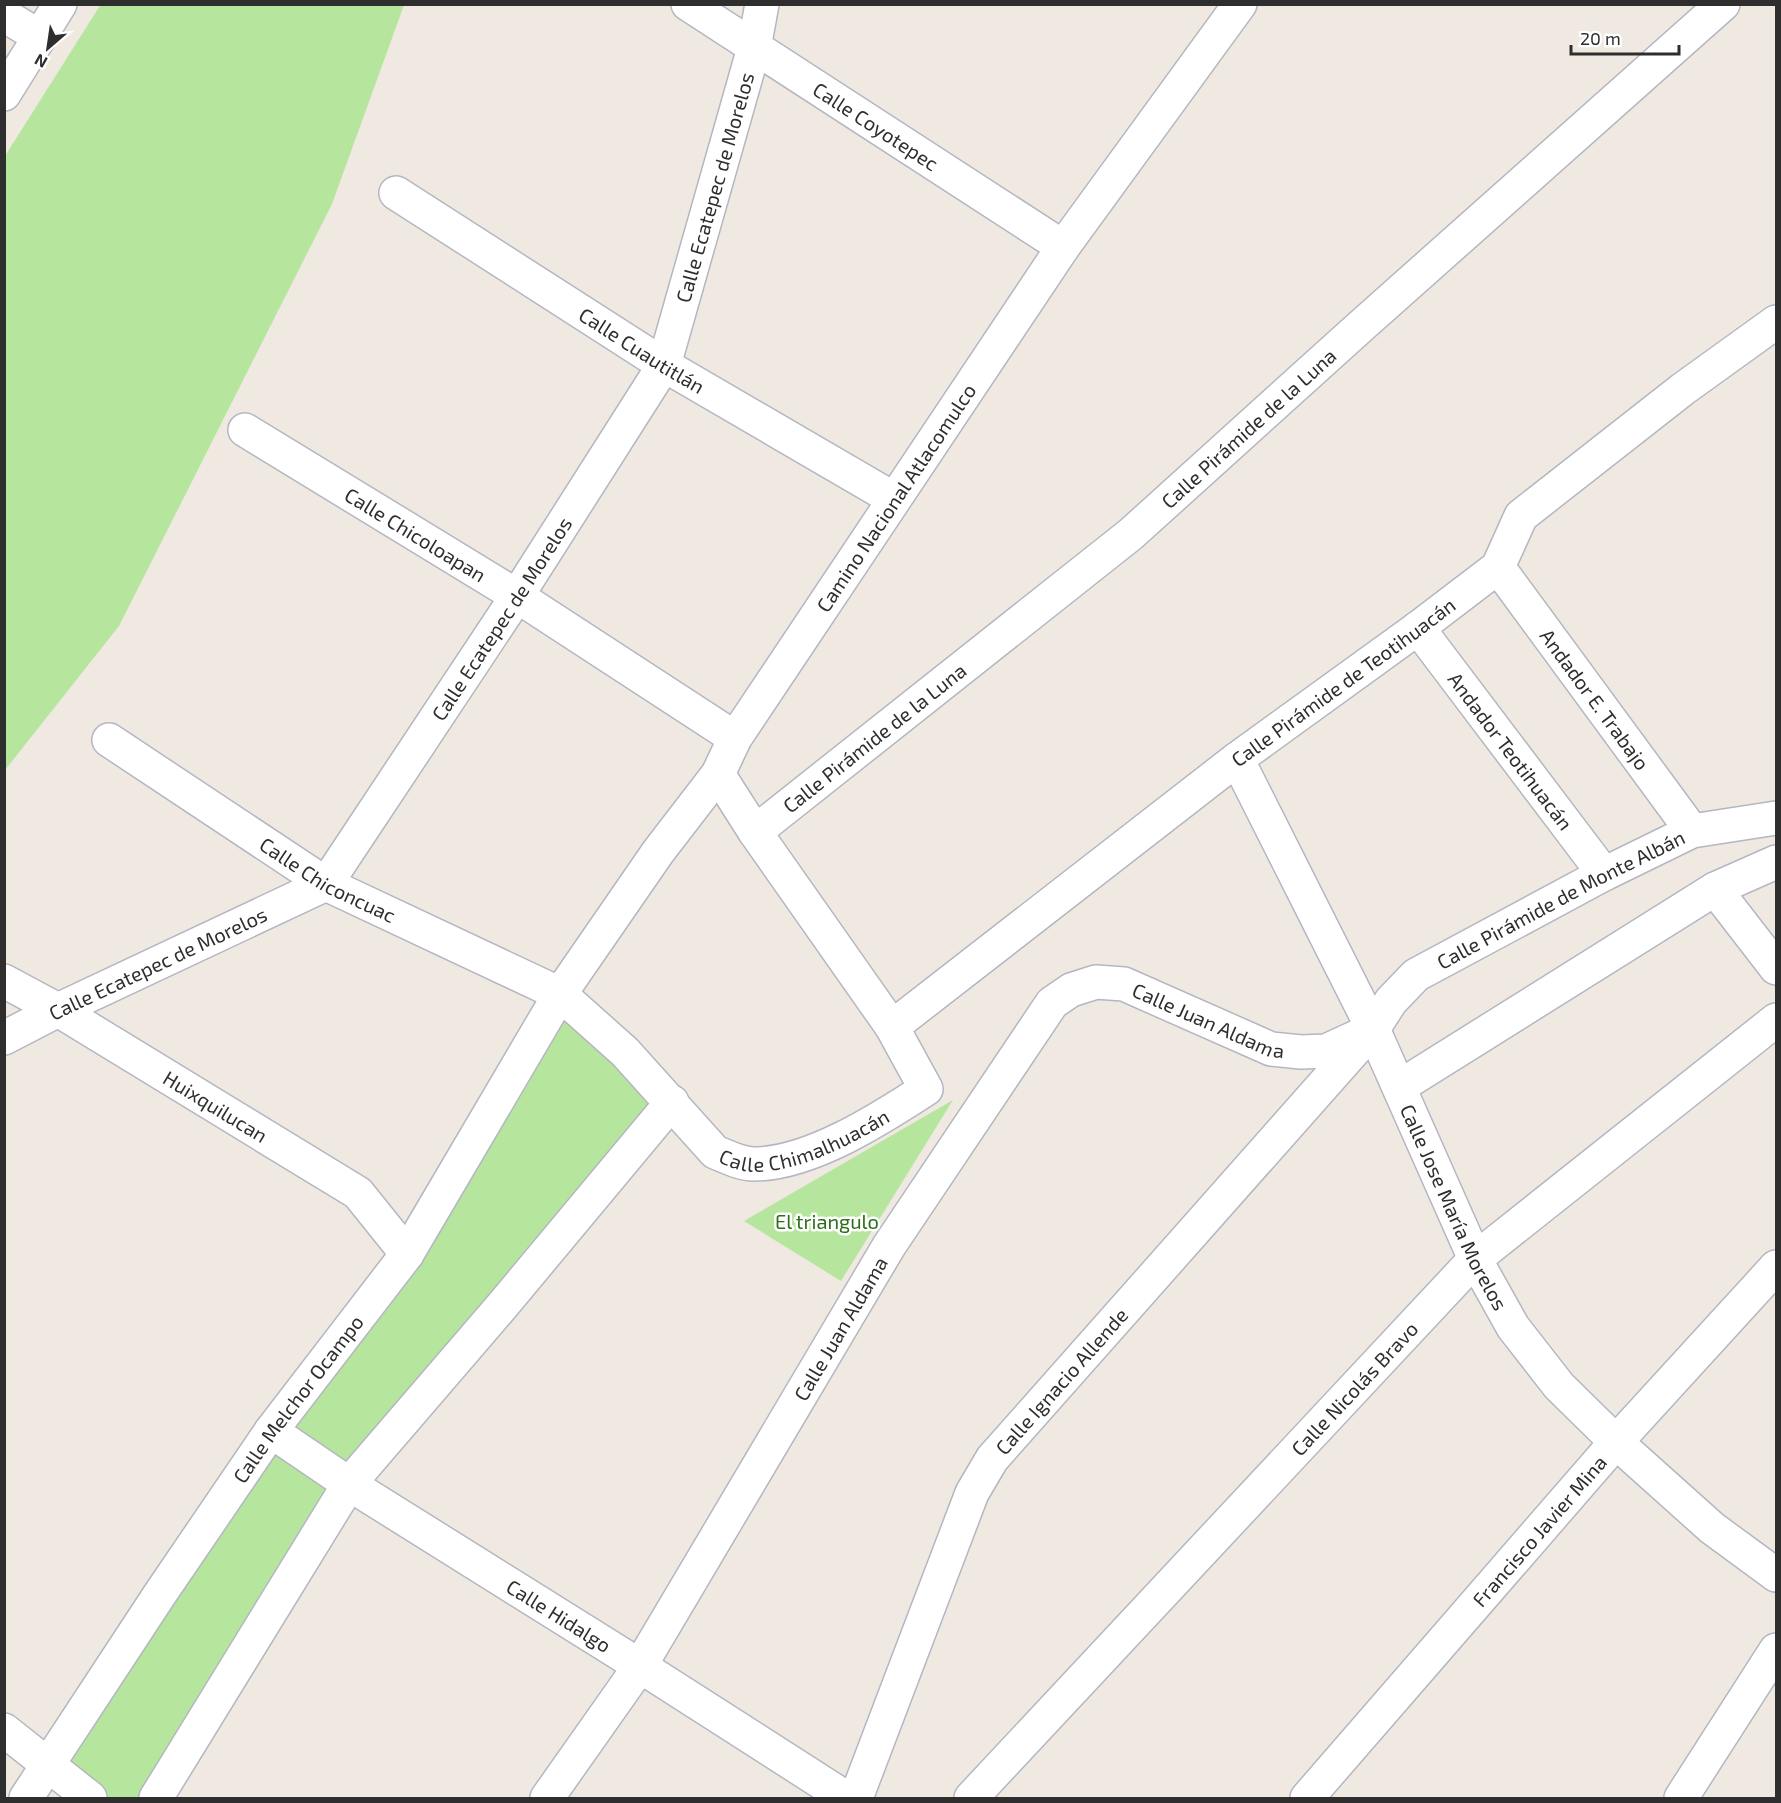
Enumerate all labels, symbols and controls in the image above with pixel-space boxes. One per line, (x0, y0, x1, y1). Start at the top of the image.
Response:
north arrow (18, 18, 78, 78)
scale bar (1571, 18, 1679, 56)
text: 20 m (1580, 27, 1621, 49)
text: N (31, 50, 50, 73)
street label: Calle Ecatepec de Morelos (670, 70, 758, 305)
street label: Calle Coyotepec (809, 76, 943, 175)
street label: Calle Cuautitlán (575, 302, 709, 398)
street label: Calle Pirámide de la Luna (1156, 343, 1341, 513)
street label: Camino Nacional Atlacomulco (811, 379, 980, 616)
street label: Calle Chicoloapan (341, 482, 491, 586)
street label: Calle Ecatepec de Morelos (426, 512, 576, 725)
street label: Calle Pirámide de Teotihuacán (1226, 592, 1460, 771)
street label: Andador E. Trabajo (1535, 624, 1655, 774)
street label: Calle Pirámide de la Luna (778, 658, 970, 817)
street label: Andador Teotihuacán (1444, 667, 1578, 834)
street label: Calle Pirámide de Monte Albán (1432, 824, 1689, 974)
street label: Calle Chiconcuac (256, 832, 400, 927)
street label: Calle Ecatepec de Morelos (45, 902, 271, 1025)
street label: Calle Juan Aldama (1129, 977, 1285, 1062)
street label: Huixquilucan (159, 1065, 272, 1147)
street label: Calle Jose María Morelos (1396, 1100, 1513, 1314)
street label: Calle Chimalhuacán (716, 1104, 893, 1176)
park label: El triangulo (775, 1209, 879, 1233)
street label: Calle Juan Aldama (788, 1252, 892, 1405)
street label: Calle Ignacio Allende (990, 1303, 1132, 1459)
street label: Calle Melchor Ocampo (227, 1310, 368, 1487)
street label: Calle Nicolás Bravo (1286, 1316, 1423, 1460)
street label: Francisco Javier Mina (1467, 1450, 1611, 1611)
street label: Calle Hidalgo (502, 1574, 616, 1657)

